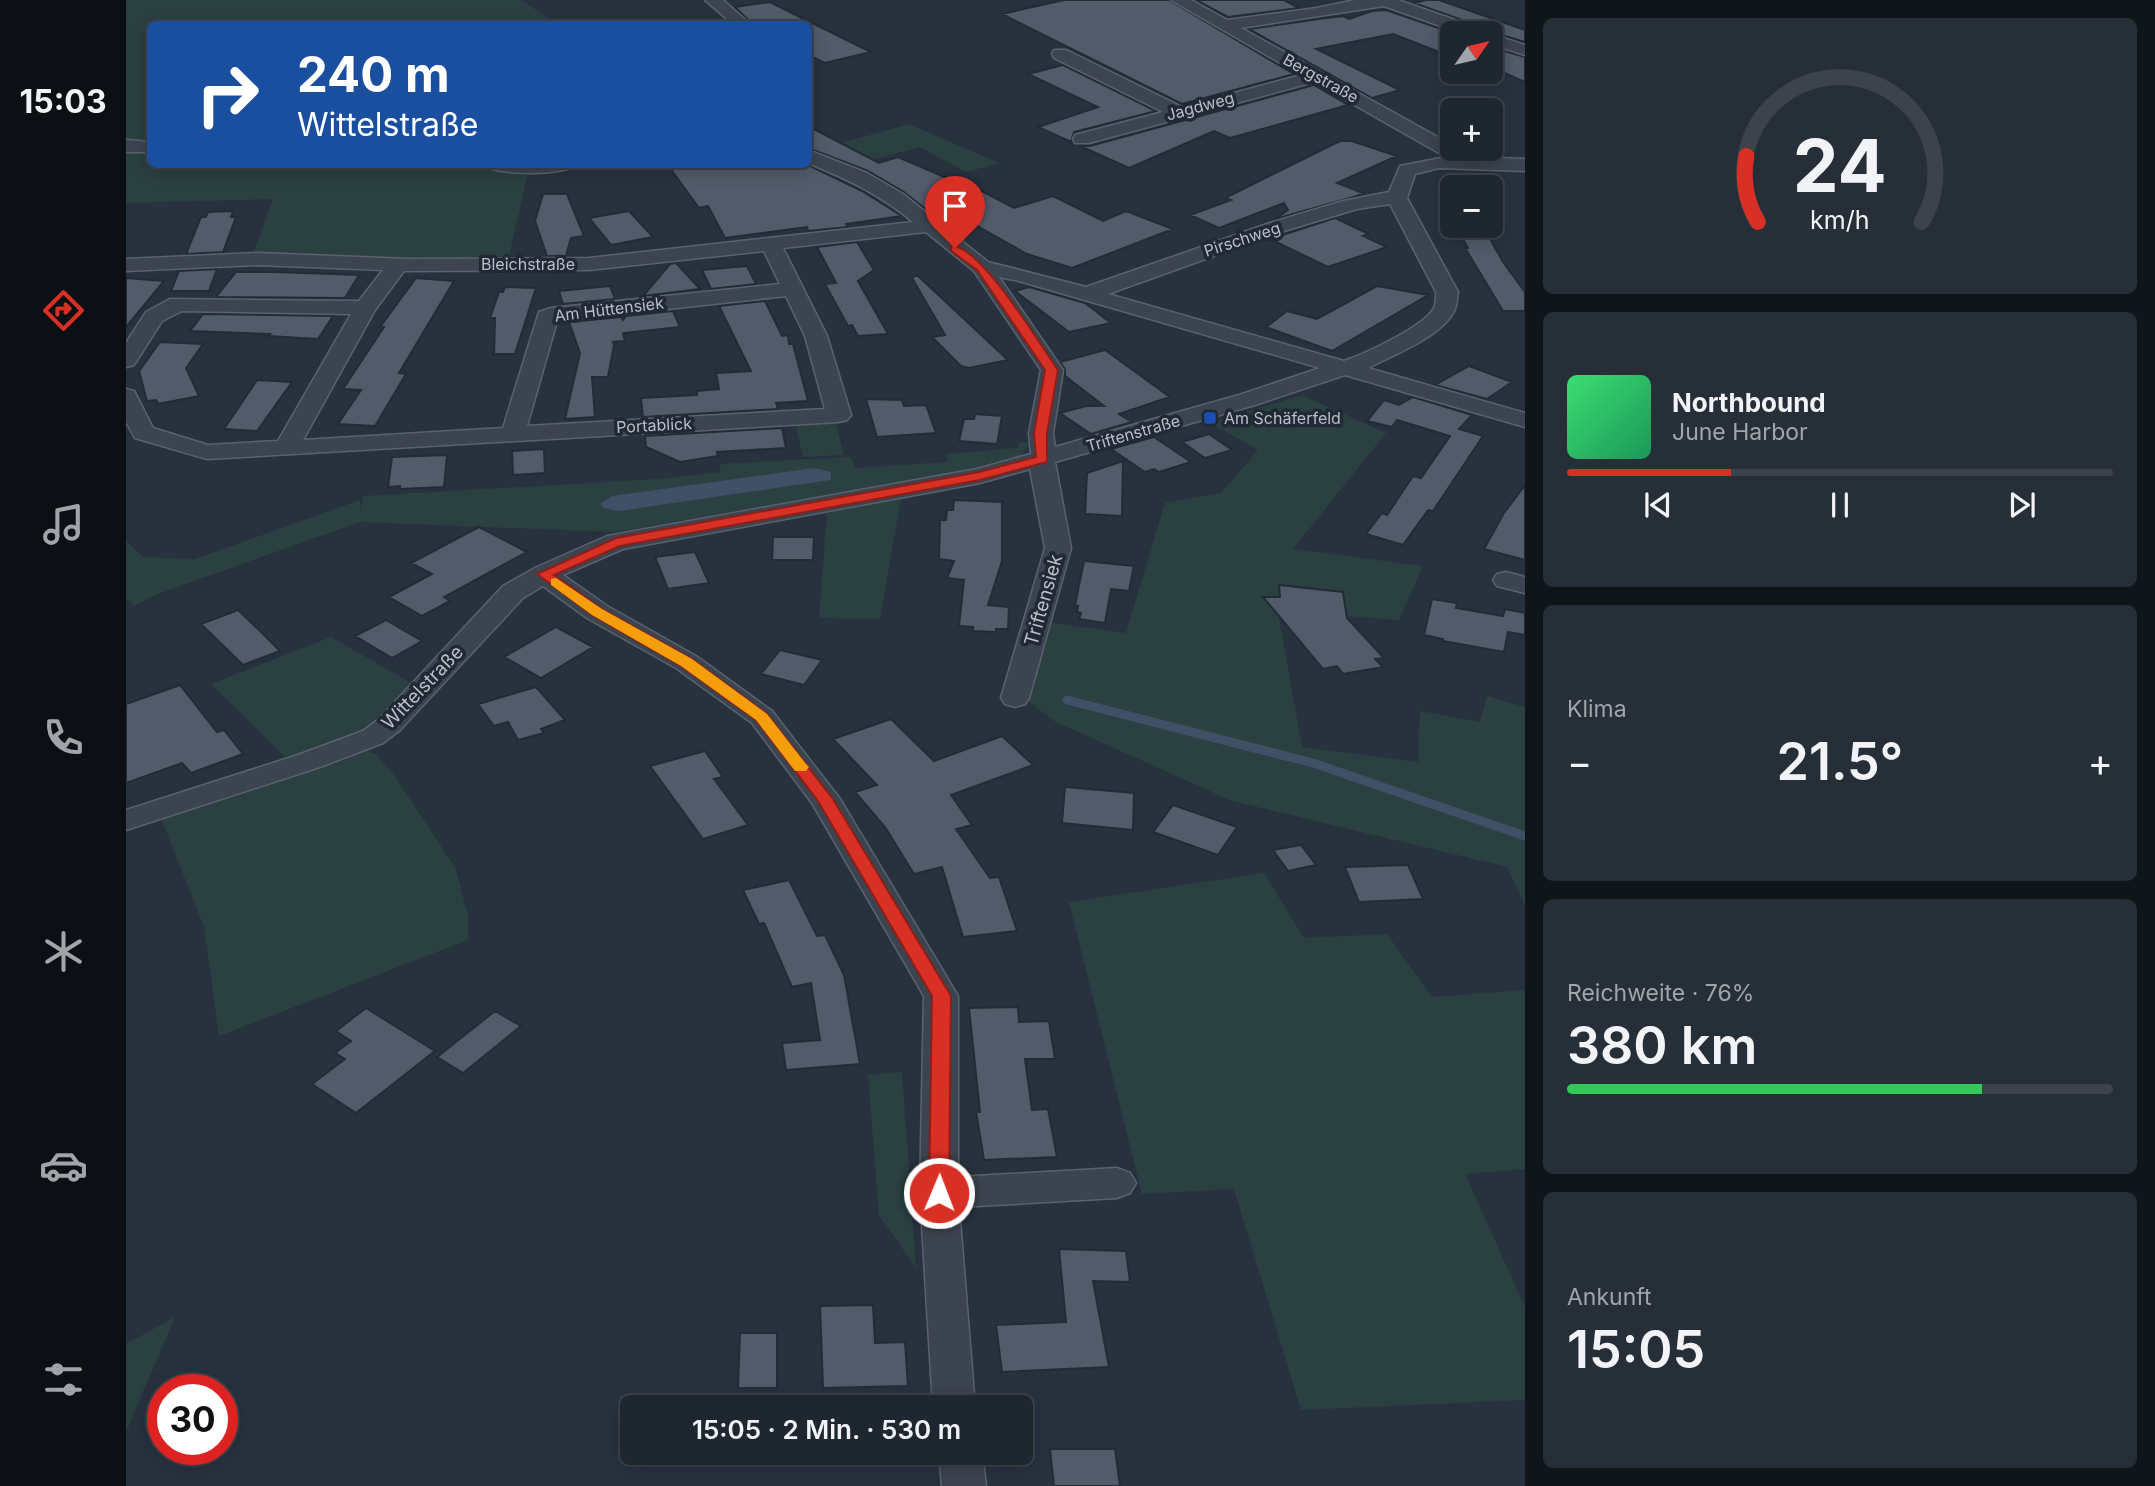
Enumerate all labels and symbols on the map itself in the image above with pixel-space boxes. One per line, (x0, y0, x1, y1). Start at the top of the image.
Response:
north arrow (1440, 21, 1503, 84)
street label: Bergstraße (1280, 49, 1362, 107)
street label: Jagdweg (1164, 87, 1236, 125)
pin (925, 176, 985, 248)
street label: Pirschweg (1201, 217, 1283, 261)
street label: Bleichstraße (481, 254, 575, 274)
street label: Am Hüttensiek (553, 292, 665, 326)
place label: Am Schäferfeld (1224, 408, 1341, 428)
street label: Triftenstraße (1084, 410, 1182, 456)
marker: Am Schäferfeld (1202, 410, 1218, 426)
street label: Portablick (616, 413, 693, 437)
street label: Triftensiek (1019, 551, 1068, 649)
street label: Wittelstraße (377, 641, 468, 734)
position arrow (902, 1156, 976, 1230)
speed limit sign: 30 (147, 1374, 238, 1465)

